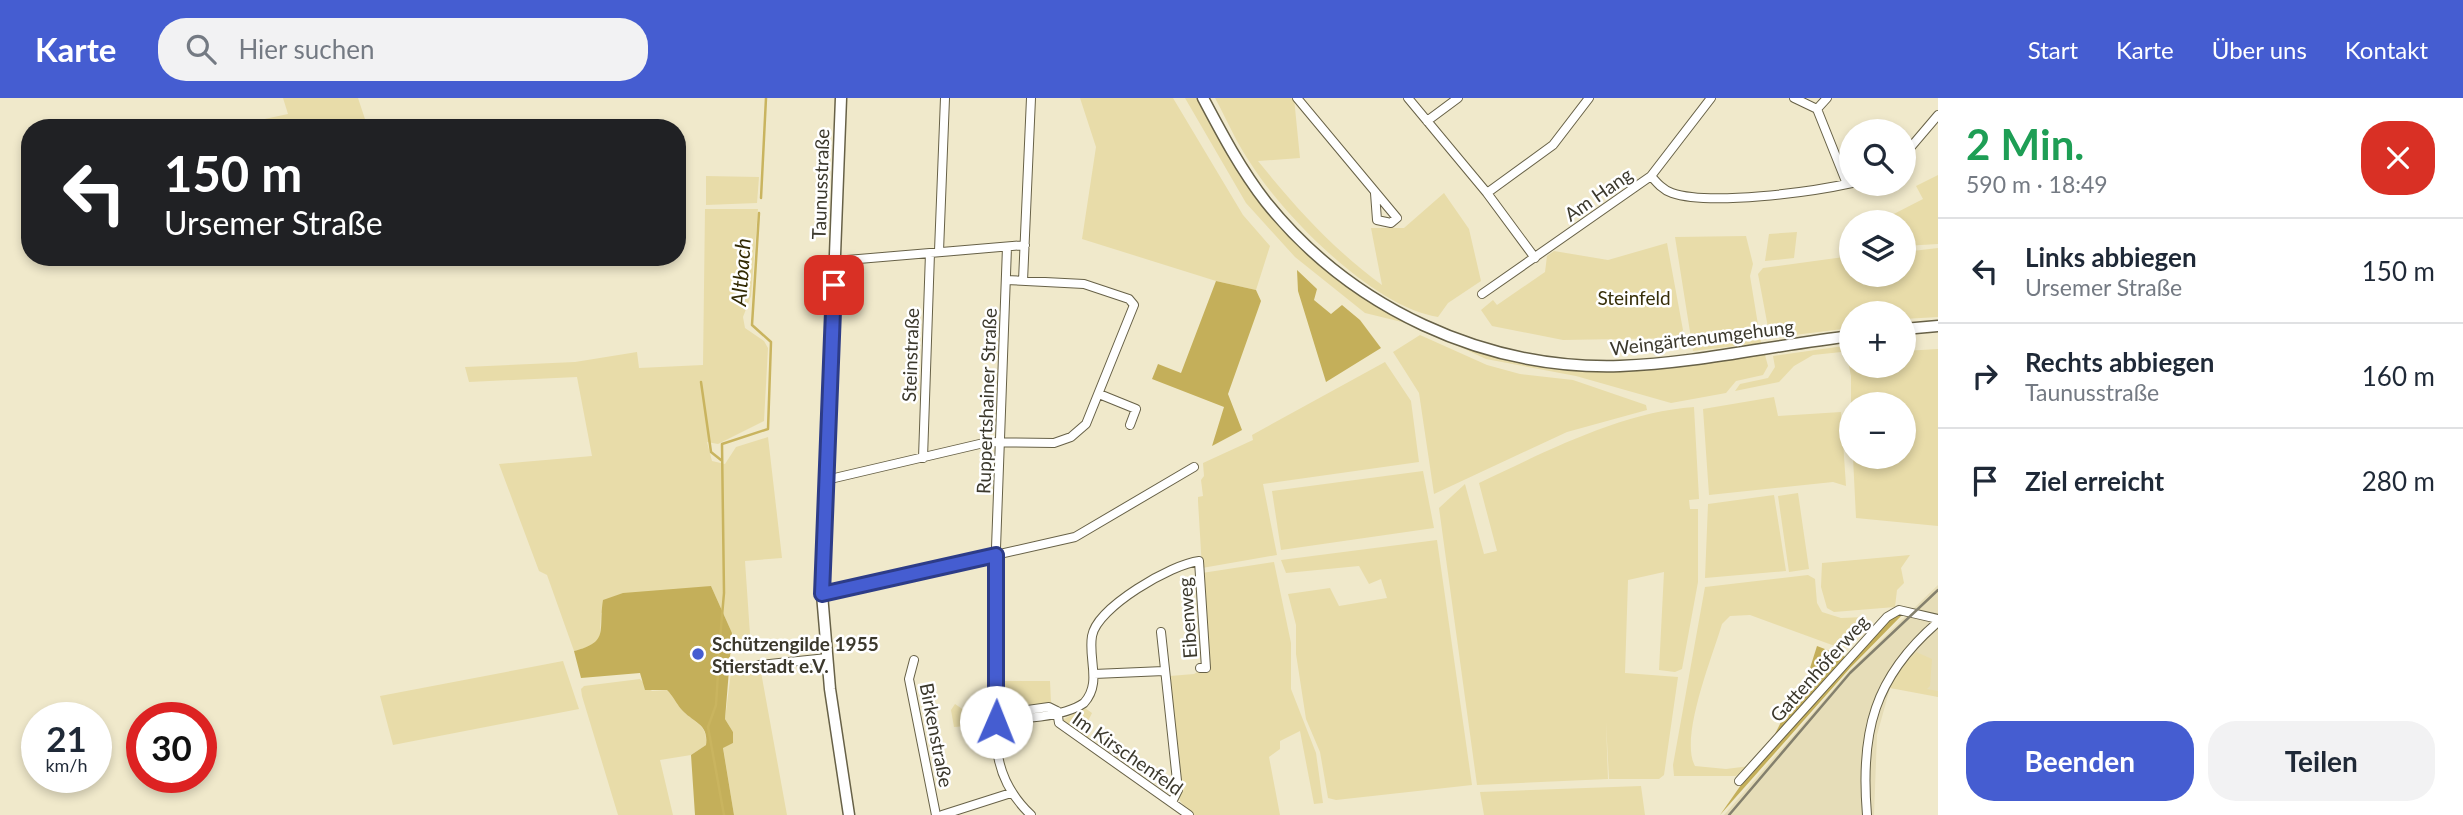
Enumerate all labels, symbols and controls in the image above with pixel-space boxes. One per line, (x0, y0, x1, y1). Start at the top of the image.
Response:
search box (158, 18, 648, 81)
text: Karte (35, 29, 116, 69)
icon: search (182, 30, 220, 68)
text: Hier suchen (238, 33, 375, 65)
text: Start (2028, 35, 2078, 64)
text: Karte (2116, 35, 2174, 64)
text: Über uns (2212, 35, 2307, 64)
text: Kontakt (2345, 35, 2428, 64)
map controls (1839, 119, 1916, 469)
button: search (1839, 119, 1916, 196)
text: 2 Min. (1966, 119, 2084, 169)
button: close (2361, 121, 2435, 195)
street label: Taunusstraße (807, 128, 833, 240)
text: 150 m (164, 144, 302, 202)
icon: left (49, 147, 140, 238)
street label: Am Hang (1560, 162, 1636, 226)
text: 590 m · 18:49 (1966, 170, 2108, 198)
text: Ursemer Straße (164, 203, 383, 242)
button: layers (1839, 210, 1916, 287)
water label: Altbach (725, 237, 755, 308)
text: Links abbiegen (2025, 241, 2197, 273)
icon: left (1966, 252, 2004, 290)
pin (804, 255, 864, 315)
text: 150 m (2362, 255, 2435, 287)
icon: arrive (815, 266, 853, 304)
text: Ursemer Straße (2025, 273, 2182, 301)
park label: Steinfeld (1597, 286, 1671, 309)
button: + (1839, 301, 1916, 378)
street label: Steinstraße (897, 308, 923, 402)
street label: Ruppertshainer Straße (971, 308, 1001, 494)
street label: Weingärtenumgehung (1609, 314, 1795, 360)
text: Rechts abbiegen (2025, 346, 2214, 378)
icon: right (1966, 357, 2004, 395)
text: 160 m (2362, 360, 2435, 392)
text: Taunusstraße (2025, 378, 2159, 406)
button: − (1839, 392, 1916, 469)
icon: arrive (1966, 462, 2004, 500)
text: Ziel erreicht (2025, 465, 2164, 497)
text: 280 m (2362, 465, 2435, 497)
street label: Eibenweg (1173, 576, 1201, 659)
street label: Gattenhöferweg (1765, 610, 1873, 726)
place label: Schützengilde 1955 Stierstadt e.V. (712, 632, 879, 677)
marker: Schützengilde 1955 Stierstadt e.V. (690, 646, 706, 662)
street label: Birkenstraße (916, 681, 958, 789)
position arrow (959, 685, 1033, 759)
speed limit sign: 30 (126, 702, 217, 793)
street label: Im Kirschenfeld (1068, 706, 1188, 800)
text: 21 (46, 717, 87, 759)
button: Beenden (1966, 721, 2194, 801)
button: Teilen (2208, 721, 2435, 801)
text: km/h (45, 754, 88, 776)

